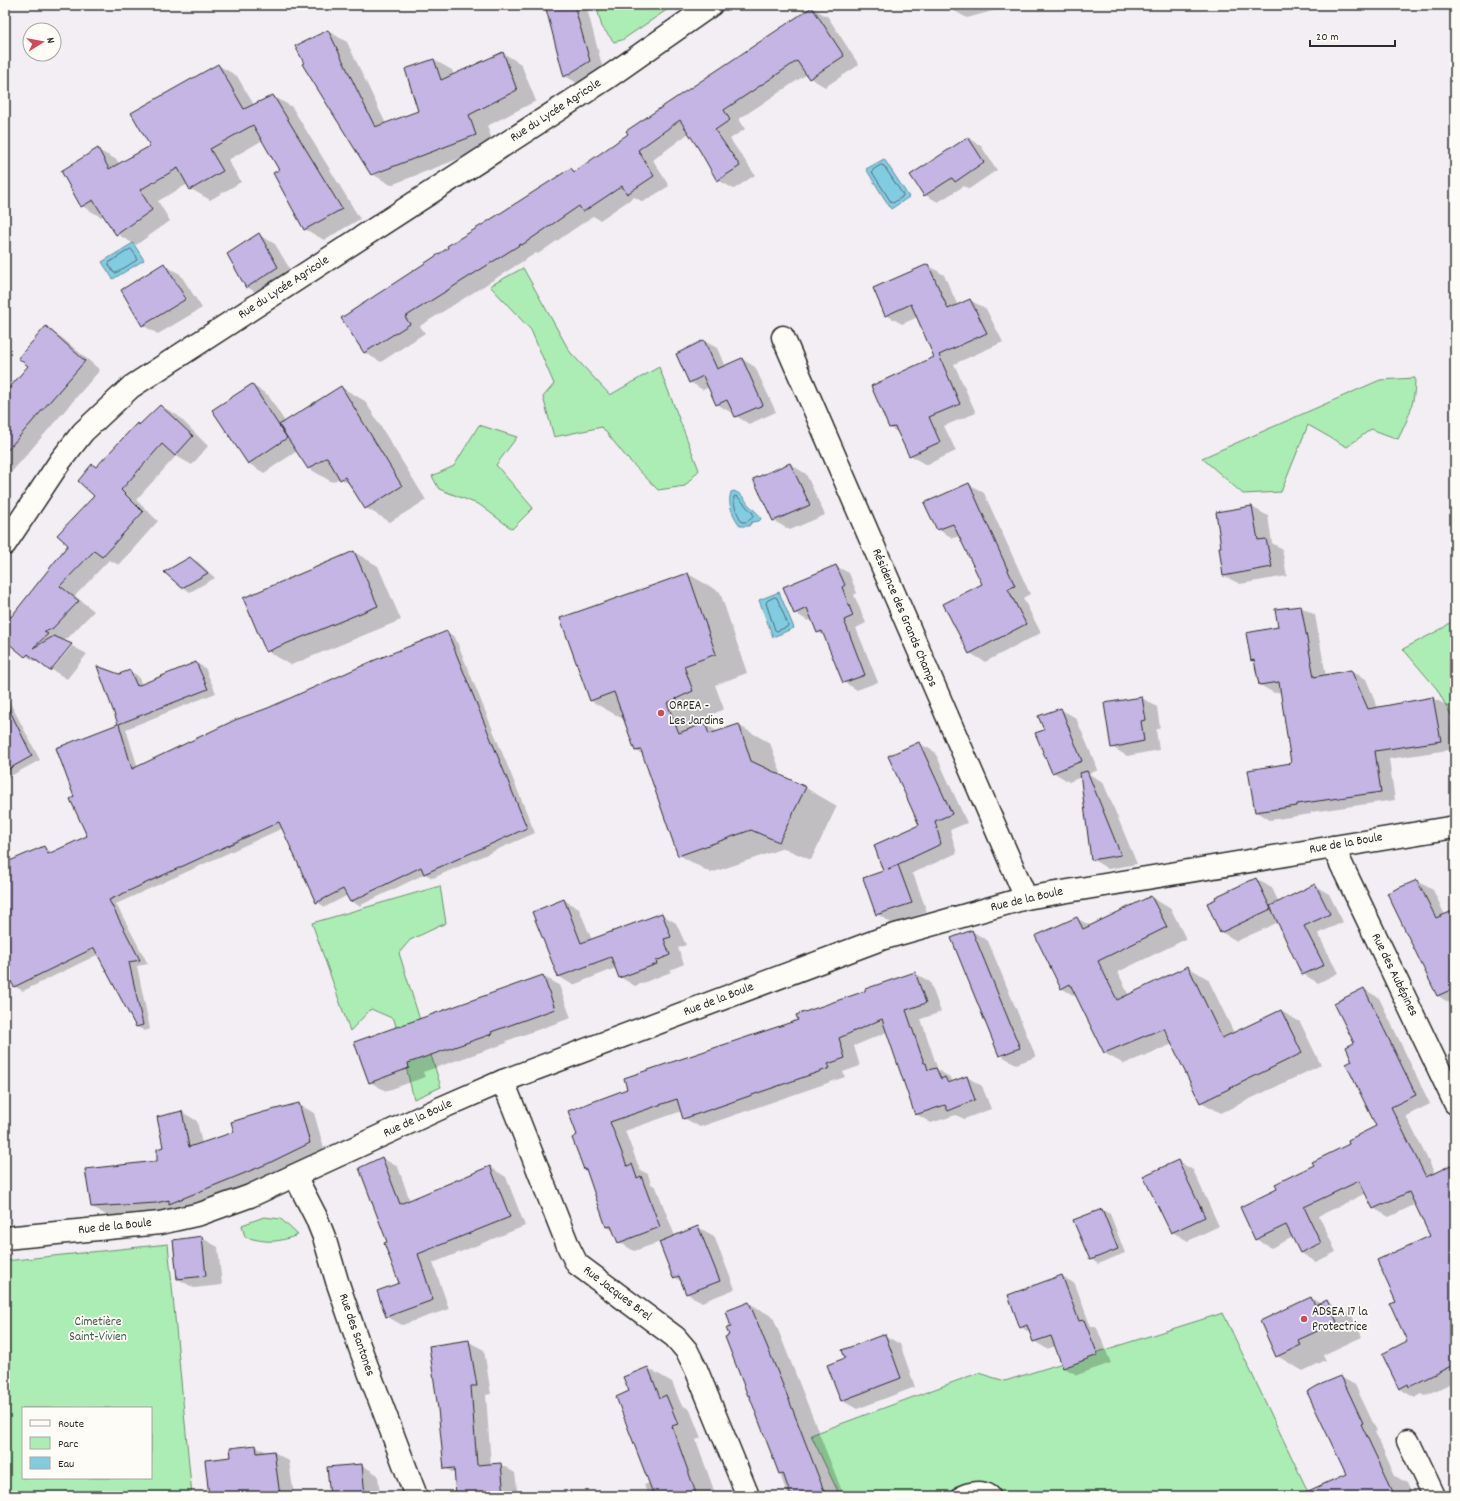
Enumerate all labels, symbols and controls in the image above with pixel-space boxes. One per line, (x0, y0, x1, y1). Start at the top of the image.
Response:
north arrow (22, 22, 62, 62)
scale bar (1310, 22, 1395, 48)
text: 20 m (1316, 29, 1339, 46)
text: N (41, 36, 58, 45)
street label: Rue du Lycée Agricole (507, 74, 606, 148)
street label: Rue du Lycée Agricole (235, 251, 334, 325)
street label: Résidence des Grands Champs (866, 546, 942, 690)
place label: ORPEA - Les Jardins (669, 697, 724, 731)
marker: ORPEA - Les Jardins (656, 708, 666, 718)
street label: Rue de la Boule (1308, 828, 1384, 860)
street label: Rue de la Boule (989, 882, 1065, 918)
street label: Rue des Aubépines (1366, 930, 1422, 1020)
street label: Rue de la Boule (681, 978, 757, 1022)
street label: Rue de la Boule (380, 1095, 456, 1143)
street label: Rue de la Boule (77, 1214, 153, 1240)
street label: Rue Jacques Brel (579, 1262, 655, 1326)
street label: Rue des Santones (333, 1291, 379, 1379)
place label: ADSEA 17 la Protectrice (1312, 1303, 1368, 1337)
park label: Cimetière Saint-Vivien (69, 1313, 127, 1347)
marker: ADSEA 17 la Protectrice (1299, 1314, 1309, 1324)
legend (22, 1407, 152, 1479)
text: Route (58, 1416, 84, 1433)
text: Parc (58, 1436, 79, 1453)
text: Eau (58, 1456, 74, 1473)

